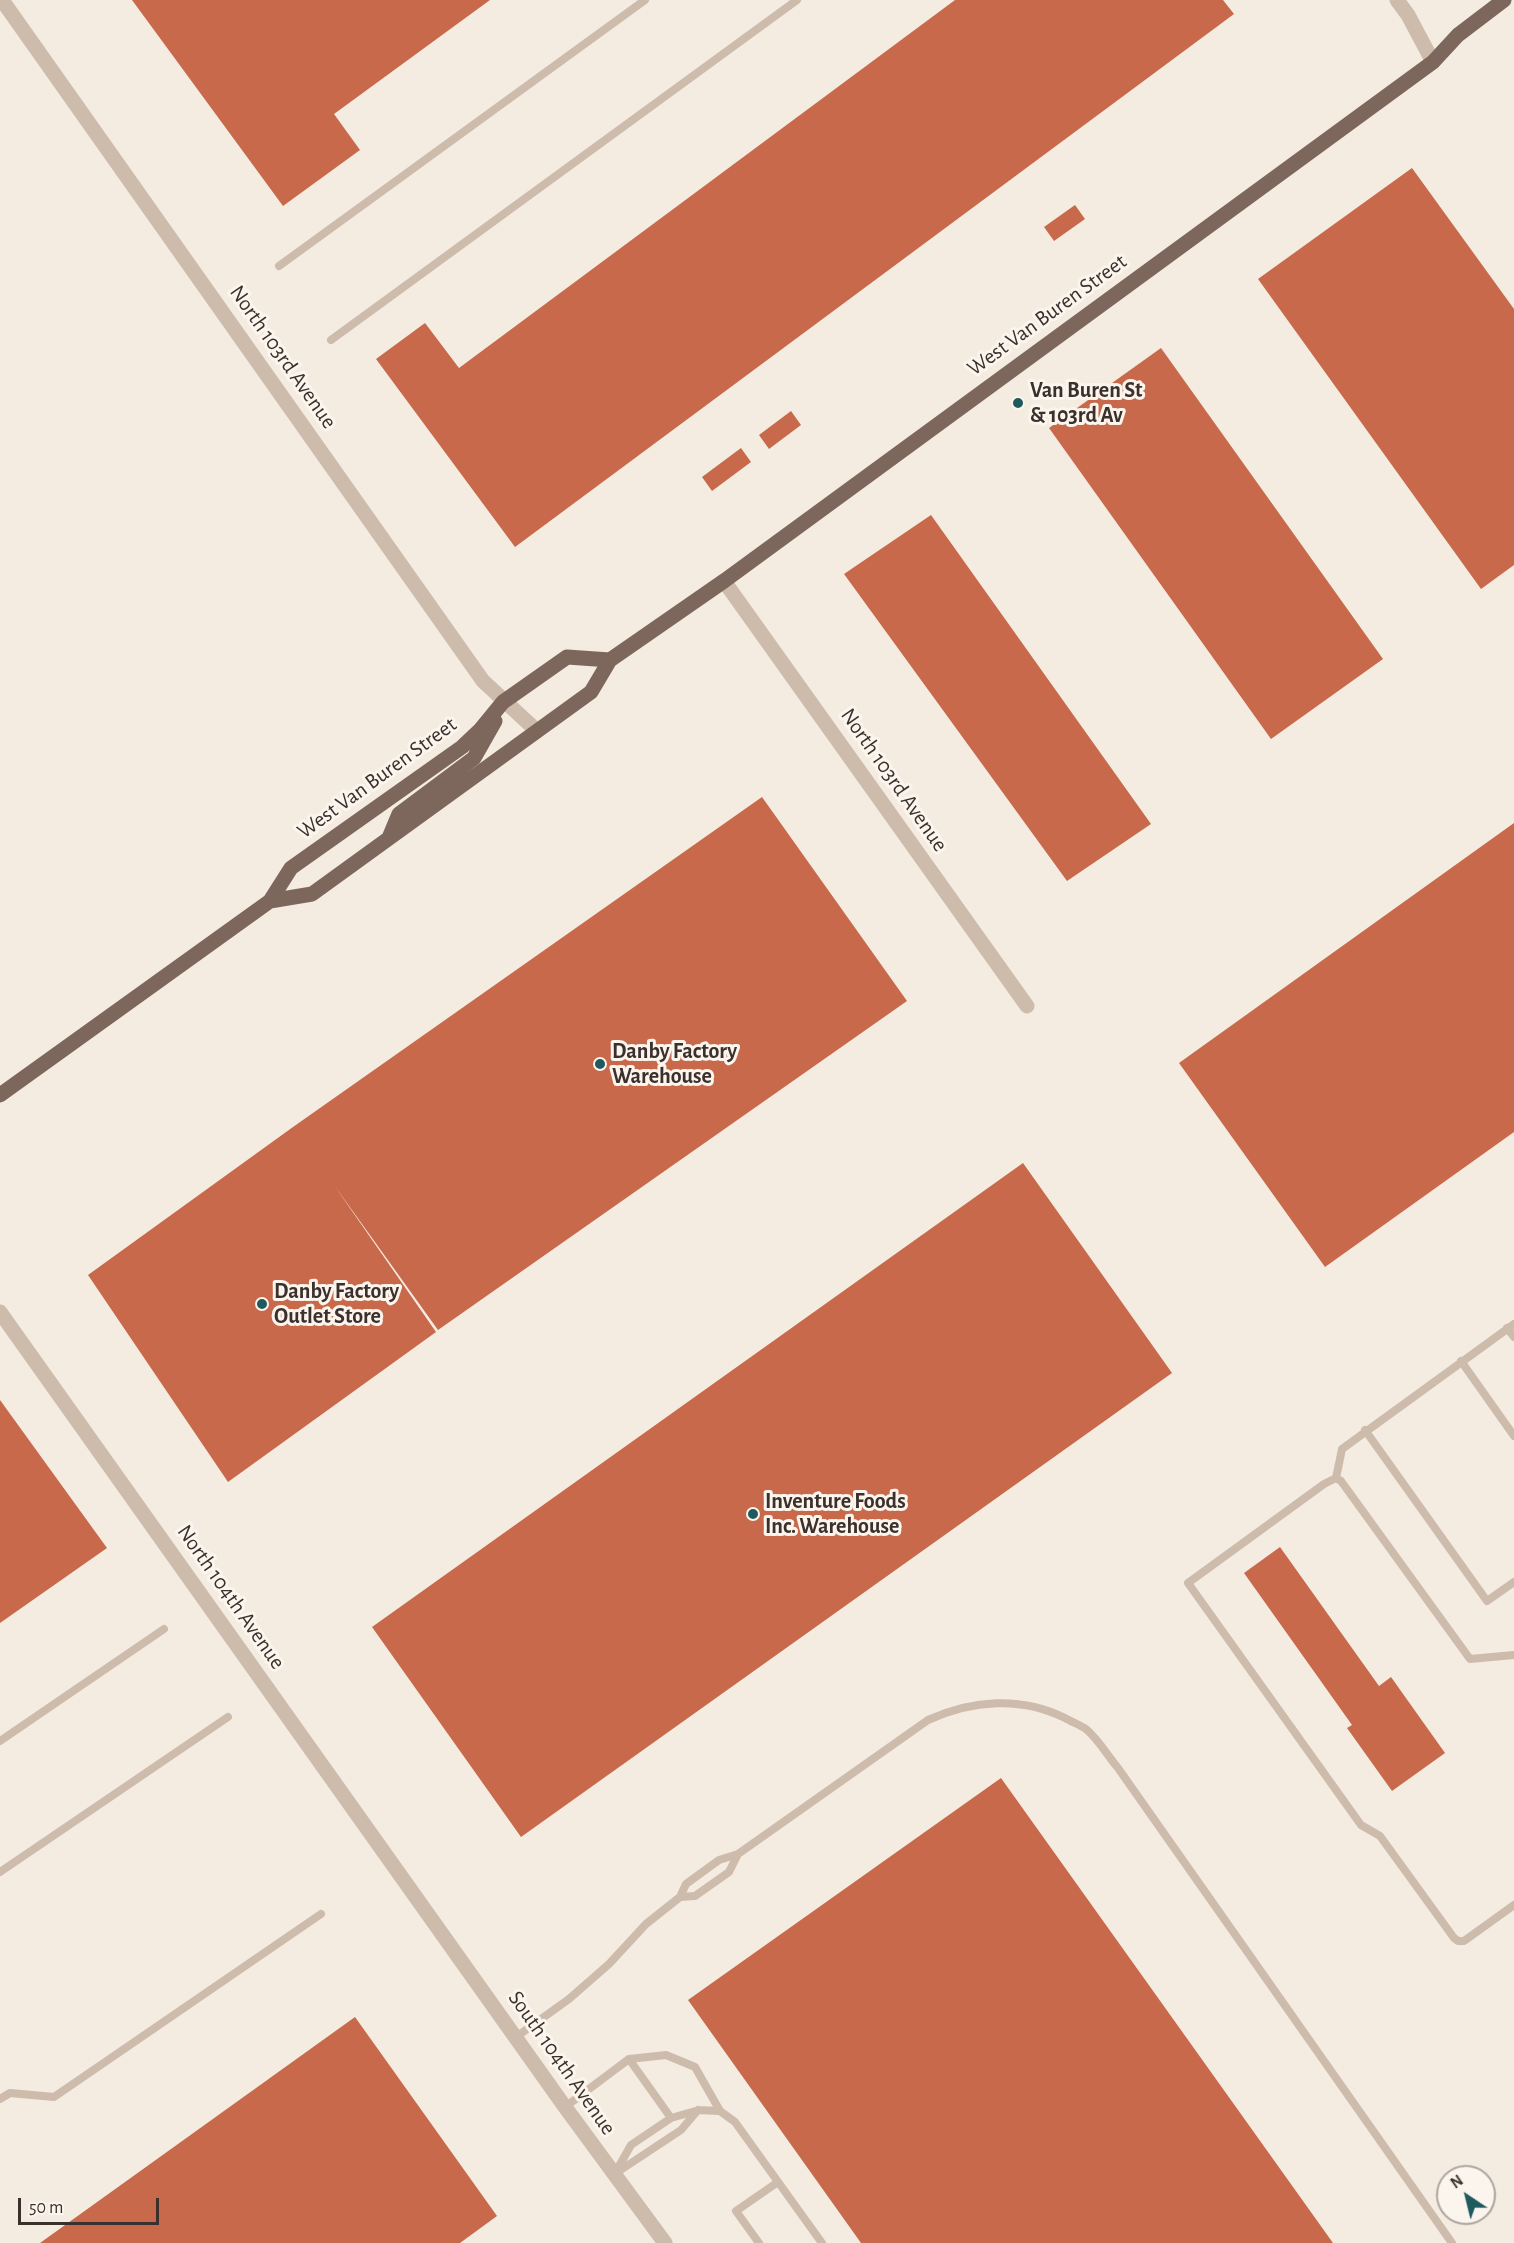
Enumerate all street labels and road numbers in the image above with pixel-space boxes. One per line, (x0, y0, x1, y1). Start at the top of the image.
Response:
street label: West Van Buren Street (962, 248, 1132, 382)
street label: North 103rd Avenue (224, 280, 342, 434)
street label: North 103rd Avenue (835, 703, 953, 857)
street label: West Van Buren Street (292, 711, 462, 845)
street label: North 104th Avenue (171, 1520, 291, 1674)
street label: South 104th Avenue (502, 1986, 622, 2140)

